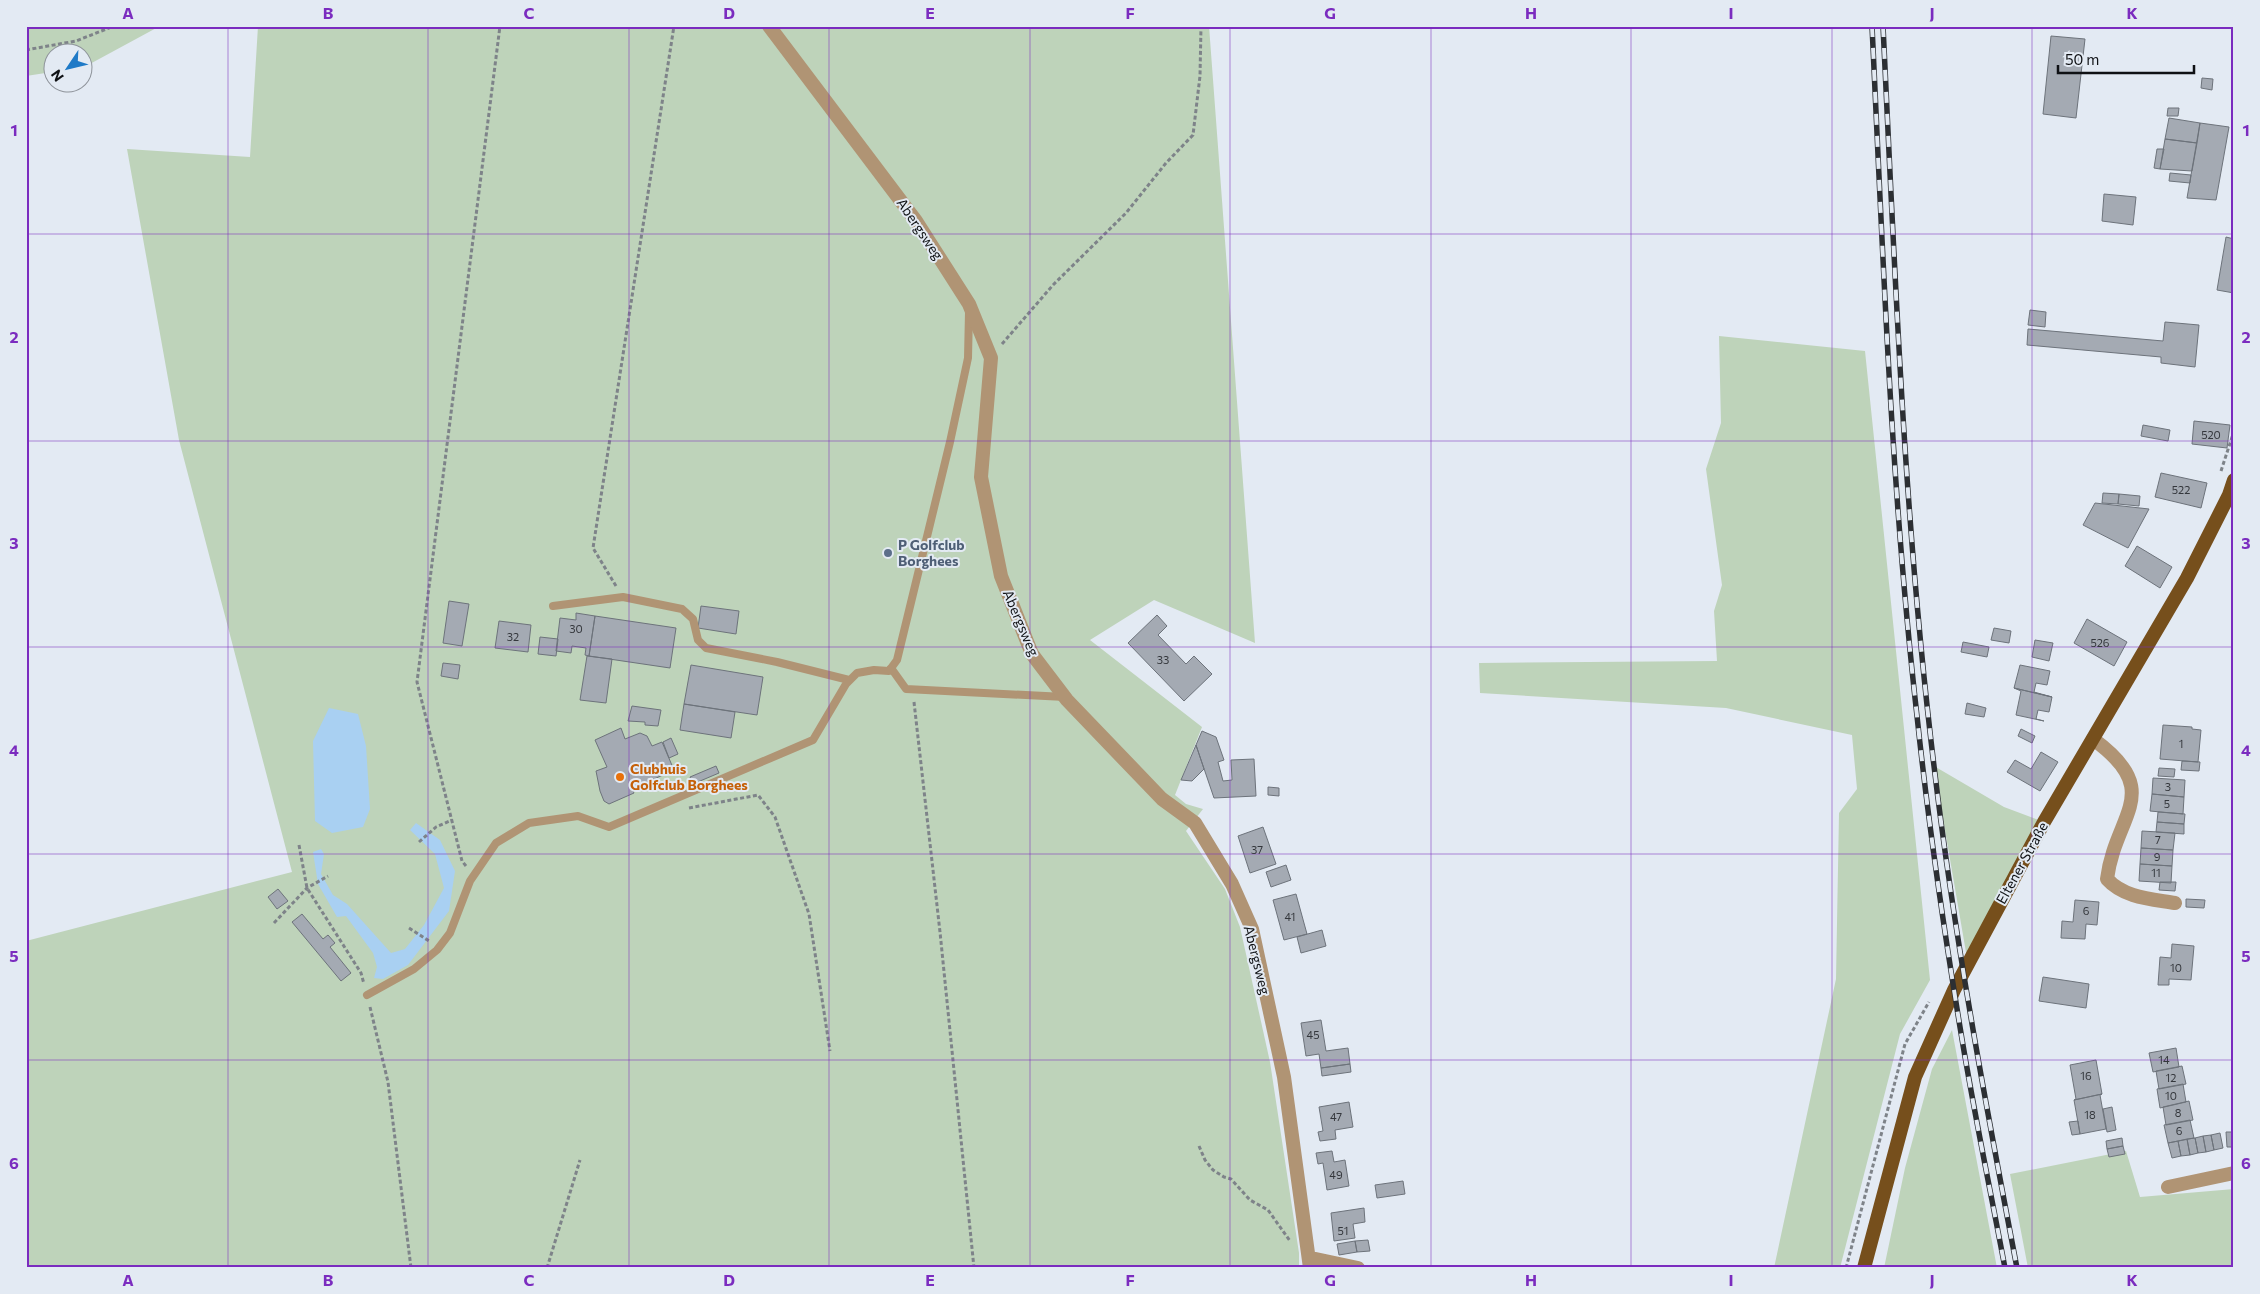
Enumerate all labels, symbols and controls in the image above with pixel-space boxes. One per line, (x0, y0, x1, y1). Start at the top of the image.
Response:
text: A (122, 3, 134, 22)
text: B (323, 3, 334, 22)
text: C (524, 3, 535, 22)
text: D (723, 3, 735, 22)
text: E (925, 3, 935, 22)
text: F (1125, 3, 1135, 22)
text: G (1324, 3, 1336, 22)
text: H (1525, 3, 1537, 22)
text: I (1728, 3, 1734, 22)
text: J (1929, 3, 1935, 22)
text: K (2126, 3, 2138, 22)
north arrow (42, 42, 92, 92)
scale bar (2058, 42, 2194, 74)
text: 50 m (2065, 50, 2099, 68)
text: N (47, 67, 67, 85)
text: 1 (10, 120, 18, 139)
text: 1 (2242, 120, 2250, 139)
street label: Abergsweg (894, 195, 947, 263)
text: 2 (9, 327, 19, 346)
text: 2 (2241, 327, 2251, 346)
house number: 520 (2201, 428, 2221, 441)
house number: 522 (2172, 483, 2190, 496)
text: 3 (9, 533, 19, 552)
text: 3 (2241, 533, 2251, 552)
place label: P Golfclub Borghees (898, 536, 965, 569)
marker: P Golfclub Borghees (882, 547, 894, 559)
street label: Abergsweg (1000, 587, 1043, 659)
house number: 30 (569, 622, 583, 635)
house number: 32 (507, 630, 519, 643)
house number: 526 (2090, 636, 2110, 649)
house number: 33 (1157, 653, 1169, 666)
house number: 1 (2179, 737, 2183, 750)
text: 4 (9, 740, 19, 759)
text: 4 (2241, 740, 2251, 759)
place label: Clubhuis Golfclub Borghees (630, 760, 748, 793)
marker: Clubhuis Golfclub Borghees (614, 771, 626, 783)
house number: 3 (2165, 780, 2171, 793)
house number: 5 (2164, 797, 2170, 810)
street label: Eltener Straße (1992, 819, 2051, 907)
house number: 7 (2155, 833, 2161, 846)
house number: 37 (1251, 843, 1263, 856)
house number: 9 (2154, 850, 2161, 863)
house number: 11 (2151, 866, 2161, 879)
house number: 6 (2083, 904, 2090, 917)
house number: 41 (1285, 910, 1295, 923)
street label: Abergsweg (1241, 924, 1274, 997)
text: 5 (9, 946, 19, 965)
text: 5 (2241, 946, 2251, 965)
house number: 10 (2170, 961, 2182, 974)
house number: 45 (1307, 1028, 1319, 1041)
house number: 14 (2158, 1053, 2170, 1066)
house number: 16 (2080, 1069, 2092, 1082)
house number: 12 (2166, 1071, 2176, 1084)
house number: 10 (2165, 1089, 2177, 1102)
house number: 8 (2175, 1106, 2182, 1119)
house number: 18 (2084, 1108, 2096, 1121)
house number: 47 (1330, 1110, 1342, 1123)
house number: 6 (2176, 1124, 2183, 1137)
text: 6 (9, 1153, 19, 1172)
text: 6 (2241, 1153, 2251, 1172)
house number: 49 (1329, 1168, 1343, 1181)
house number: 51 (1337, 1224, 1349, 1237)
text: A (122, 1270, 134, 1289)
text: B (323, 1270, 334, 1289)
text: C (524, 1270, 535, 1289)
text: D (723, 1270, 735, 1289)
text: E (925, 1270, 935, 1289)
text: F (1125, 1270, 1135, 1289)
text: G (1324, 1270, 1336, 1289)
text: H (1525, 1270, 1537, 1289)
text: I (1728, 1270, 1734, 1289)
text: J (1929, 1270, 1935, 1289)
text: K (2126, 1270, 2138, 1289)

